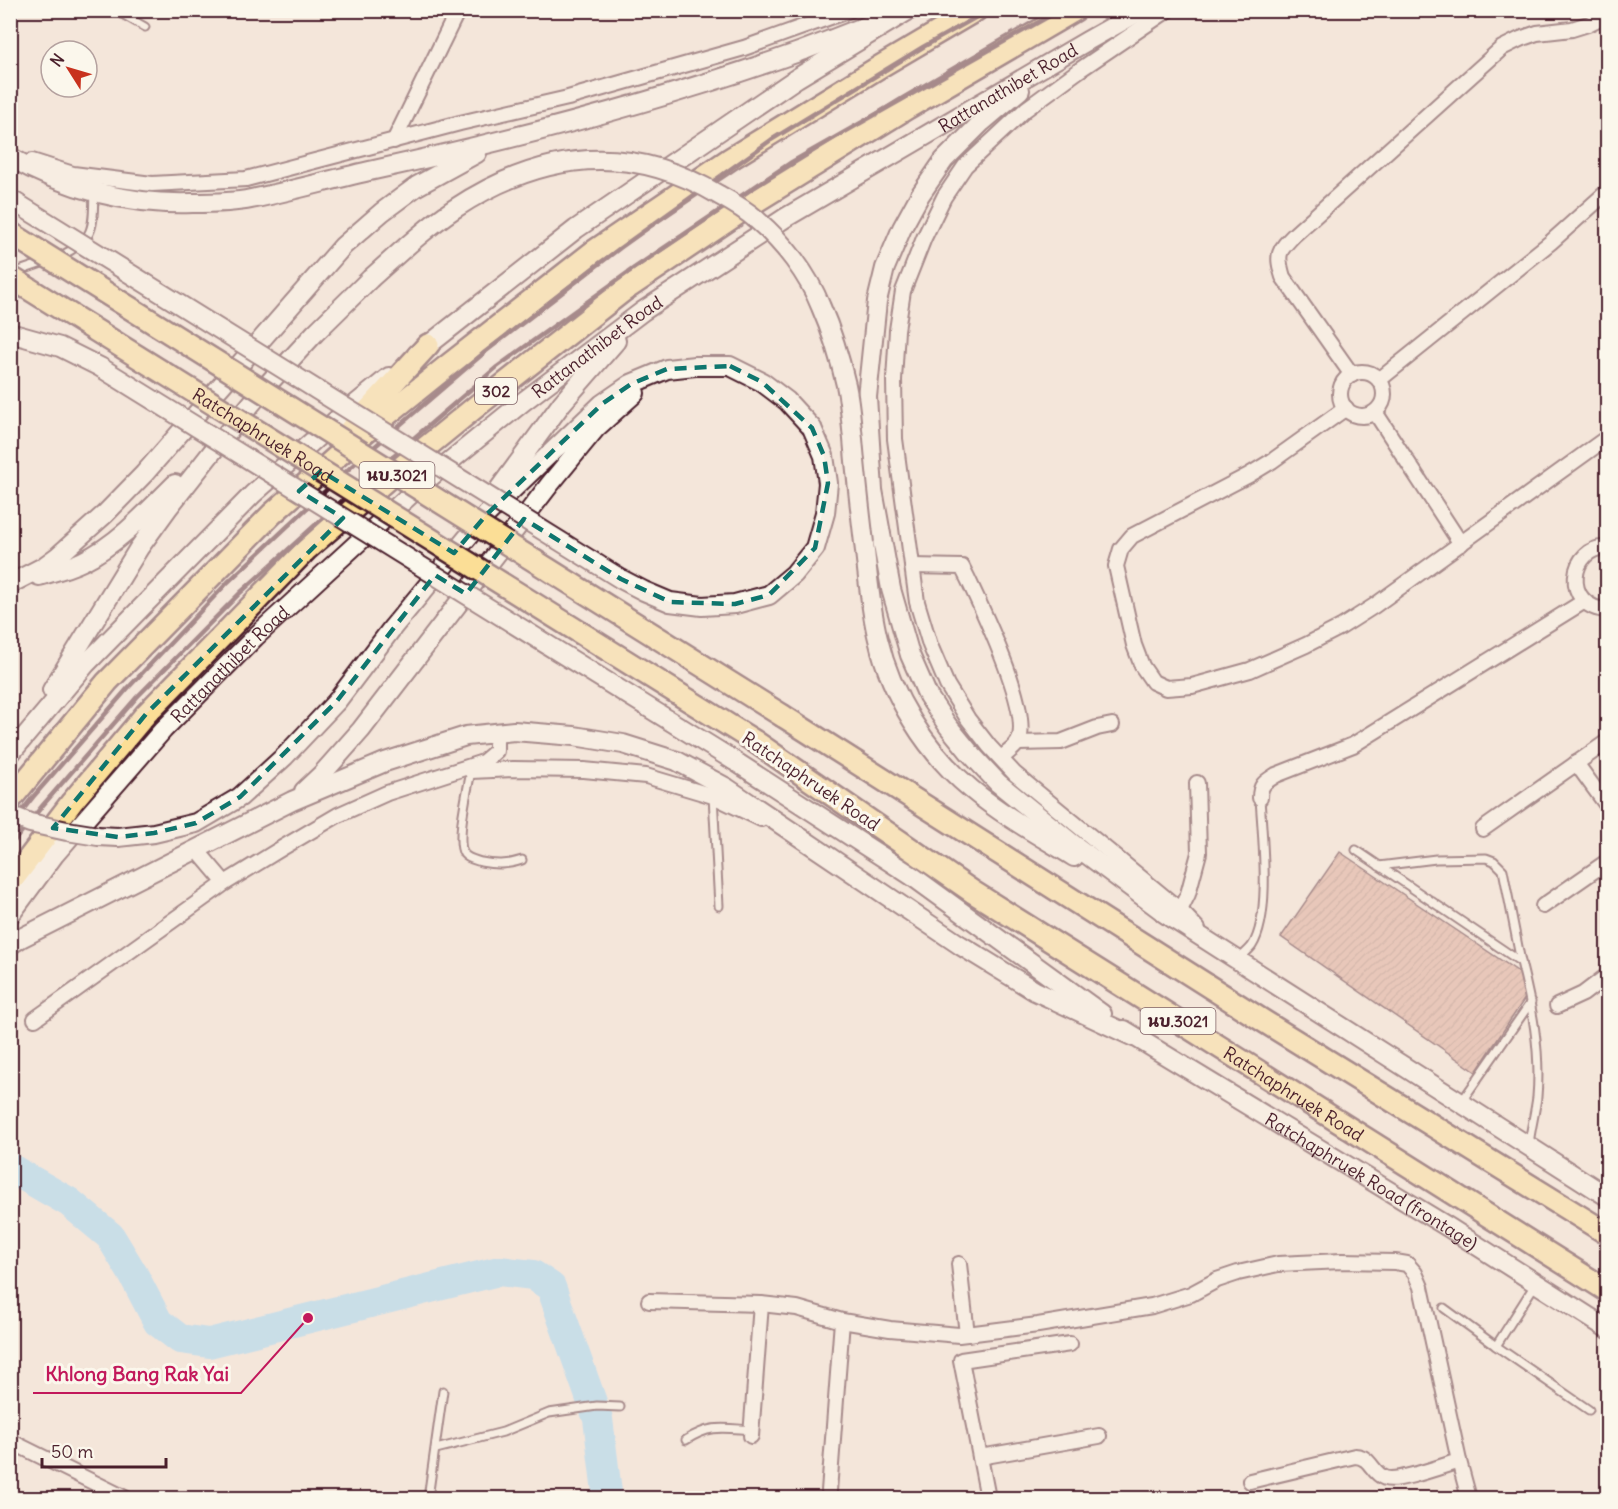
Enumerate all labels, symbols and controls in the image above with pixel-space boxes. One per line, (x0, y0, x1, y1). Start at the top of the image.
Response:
street label: Rattanathibet Road (934, 38, 1082, 137)
north arrow (39, 39, 99, 99)
text: N (46, 50, 68, 70)
street label: Rattanathibet Road (527, 290, 667, 403)
road number: 302 (475, 378, 517, 404)
street label: Ratchaphruek Road (188, 382, 338, 487)
road number: นบ.3021 (360, 462, 434, 488)
street label: Rattanathibet Road (165, 600, 294, 727)
street label: Ratchaphruek Road (738, 726, 885, 836)
road number: นบ.3021 (1140, 1008, 1216, 1034)
street label: Ratchaphruek Road (1219, 1041, 1369, 1147)
street label: Ratchaphruek Road (frontage) (1261, 1107, 1482, 1255)
callout: Khlong Bang Rak Yai (33, 1355, 241, 1393)
text: Khlong Bang Rak Yai (45, 1361, 229, 1386)
scale bar (42, 1431, 166, 1469)
text: 50 m (51, 1440, 93, 1463)

